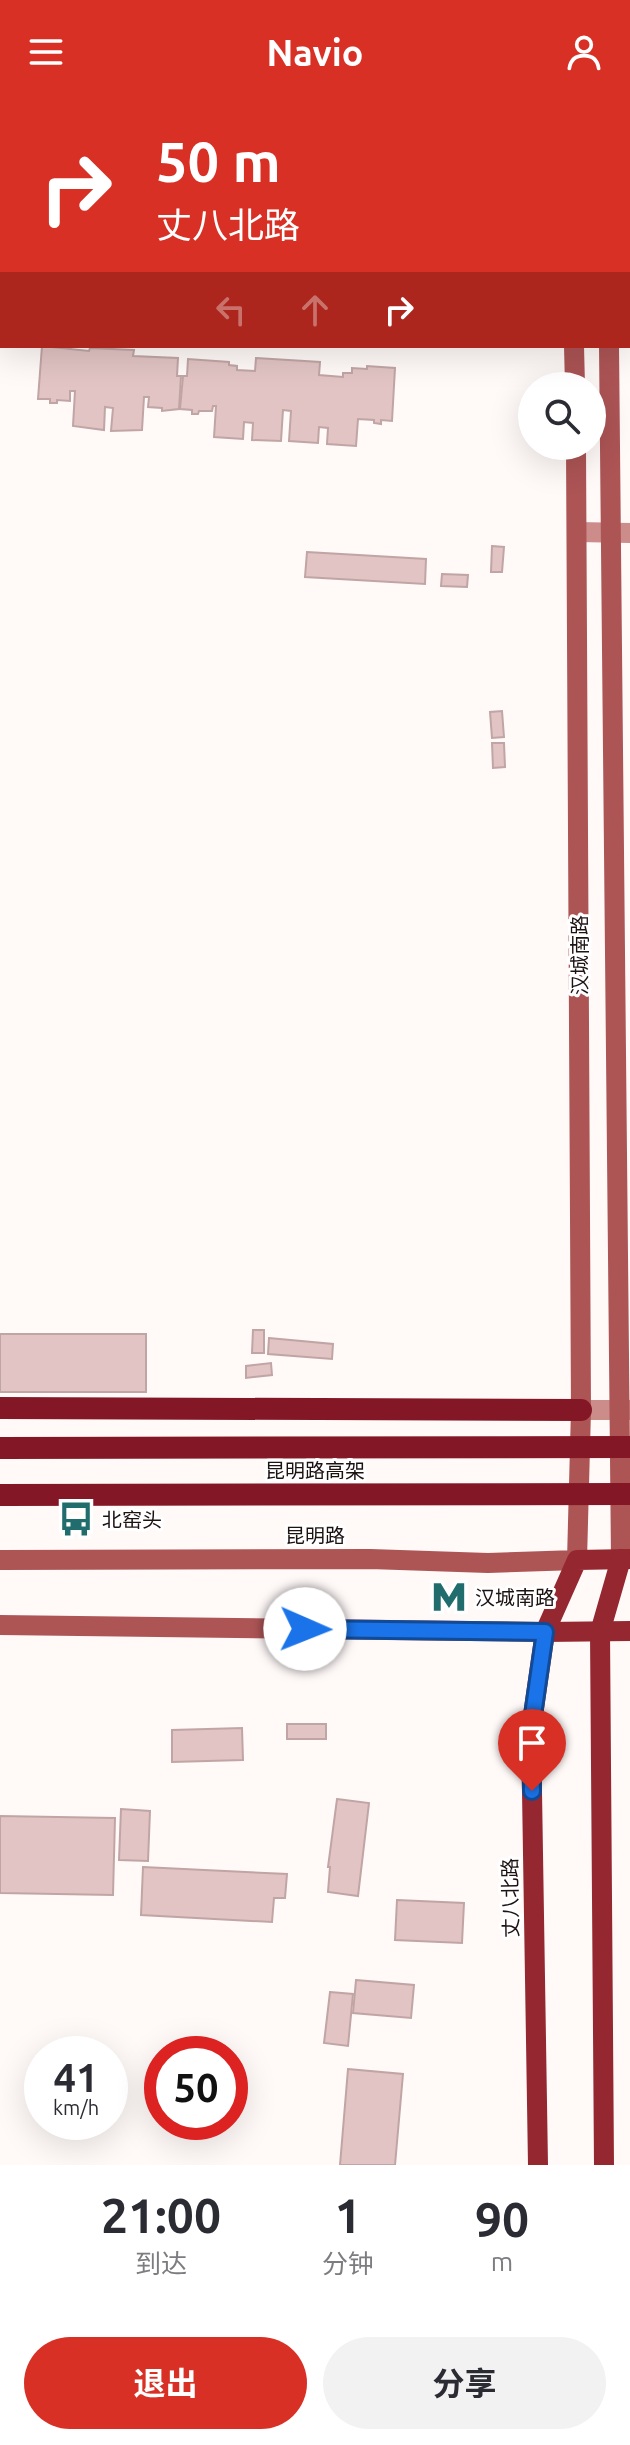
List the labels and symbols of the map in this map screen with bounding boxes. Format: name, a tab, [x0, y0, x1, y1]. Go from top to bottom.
street label: 汉城南路	[568, 915, 591, 995]
street label: 昆明路高架	[265, 1459, 365, 1482]
bus stop icon: 北窑头	[57, 1500, 95, 1538]
place label: 北窑头	[102, 1508, 162, 1531]
street label: 昆明路	[285, 1524, 345, 1547]
metro station icon: 汉城南路	[430, 1578, 468, 1616]
place label: 汉城南路	[475, 1586, 555, 1609]
position arrow	[263, 1587, 347, 1671]
pin	[498, 1709, 566, 1791]
street label: 丈八北路	[498, 1858, 522, 1938]
speed limit sign: 50	[144, 2036, 248, 2140]

